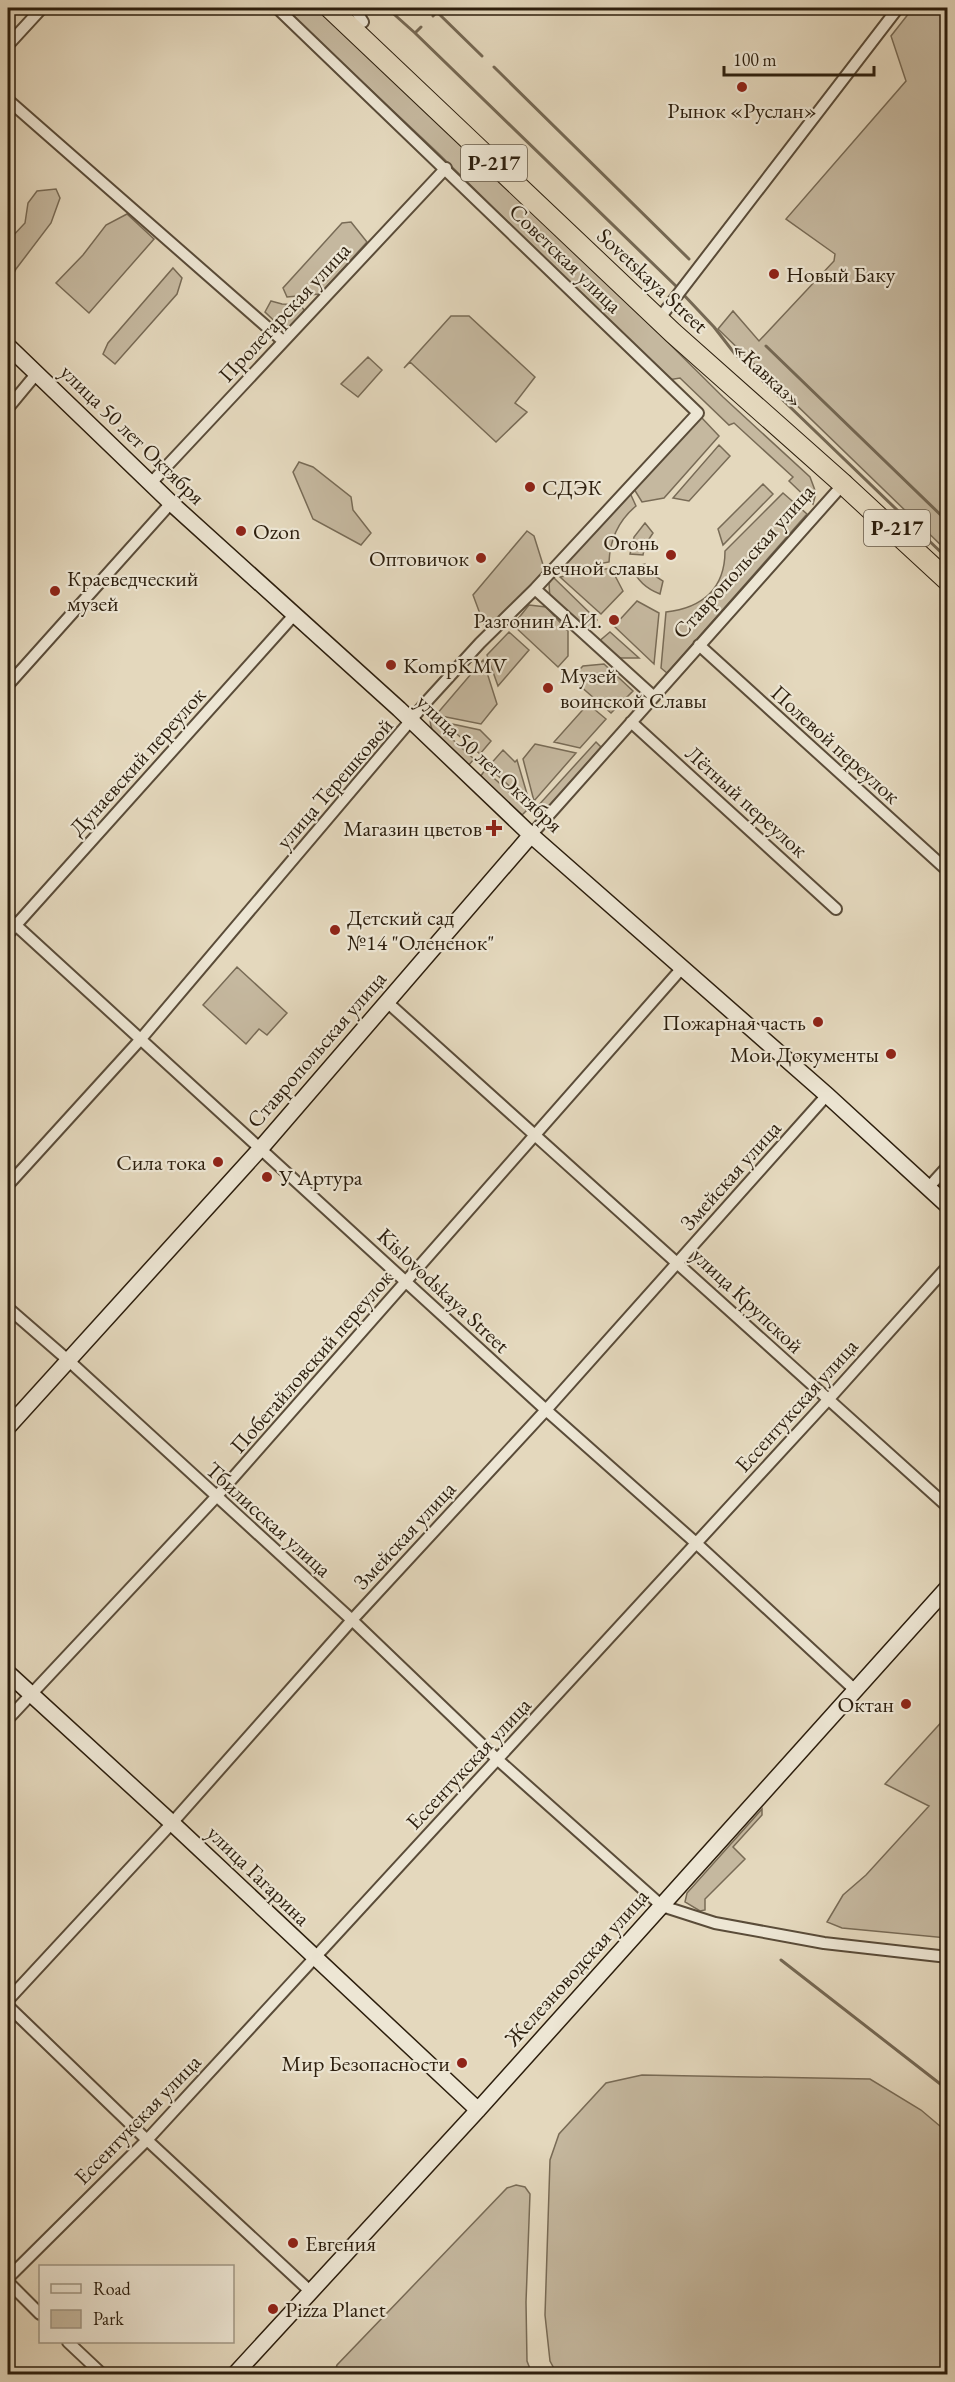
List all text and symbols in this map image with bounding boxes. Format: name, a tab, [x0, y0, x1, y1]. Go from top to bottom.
scale bar	[724, 39, 874, 77]
text: 100 m	[733, 48, 777, 71]
marker: Рынок «Руслан»	[735, 80, 749, 94]
place label: Рынок «Руслан»	[667, 96, 817, 125]
road number: Р-217	[461, 145, 527, 181]
street label: Советская улица	[503, 197, 629, 320]
street label: Sovetskaya Street	[591, 221, 715, 340]
street label: Пролетарская улица	[212, 236, 357, 389]
place label: Новый Баку	[786, 260, 896, 289]
marker: Новый Баку	[767, 267, 781, 281]
street label: «Кавказ»	[726, 334, 809, 414]
street label: улица 50 лет Октября	[54, 358, 211, 511]
place label: СДЭК	[542, 473, 602, 502]
street label: Ставропольская улица	[666, 477, 821, 645]
marker: СДЭК	[523, 480, 537, 494]
road number: Р-217	[864, 510, 930, 546]
place label: Ozon	[253, 517, 301, 546]
marker: Ozon	[234, 524, 248, 538]
place label: Огонь вечной славы	[542, 528, 659, 582]
place label: Оптовичок	[369, 544, 469, 573]
marker: Огонь вечной славы	[664, 548, 678, 562]
marker: Оптовичок	[474, 551, 488, 565]
place label: Краеведческий музей	[67, 564, 199, 618]
marker: Краеведческий музей	[48, 584, 62, 598]
place label: Разгонин А.И.	[473, 606, 602, 635]
marker: Разгонин А.И.	[607, 613, 621, 627]
place label: KompKMV	[403, 651, 507, 680]
marker: KompKMV	[384, 658, 398, 672]
place label: Музей воинской Славы	[560, 661, 707, 715]
street label: Полевой переулок	[765, 679, 907, 811]
street label: Дунаевский переулок	[63, 680, 212, 842]
marker: Музей воинской Славы	[541, 681, 555, 695]
street label: улица 50 лет Октября	[410, 688, 569, 839]
street label: улица Терешковой	[269, 711, 400, 855]
street label: Лётный переулок	[679, 739, 814, 864]
place label: Магазин цветов	[343, 814, 482, 843]
marker: Магазин цветов	[487, 821, 501, 835]
place label: Детский сад №14 "Олененок"	[347, 903, 494, 957]
marker: Детский сад №14 "Олененок"	[328, 923, 342, 937]
street label: Ставропольская улица	[240, 965, 393, 1134]
place label: Пожарная часть	[662, 1008, 806, 1037]
marker: Пожарная часть	[811, 1015, 825, 1029]
place label: Мои Документы	[730, 1040, 879, 1069]
marker: Мои Документы	[884, 1047, 898, 1061]
street label: Змейская улица	[673, 1114, 788, 1236]
place label: Сила тока	[116, 1148, 206, 1177]
marker: Сила тока	[211, 1155, 225, 1169]
place label: У Артура	[278, 1163, 363, 1192]
marker: У Артура	[260, 1170, 274, 1184]
street label: Kislovodskaya Street	[371, 1221, 516, 1359]
street label: улица Крупской	[685, 1241, 810, 1360]
street label: Побегайловский переулок	[223, 1263, 400, 1459]
street label: Ессентукская улица	[728, 1332, 864, 1479]
street label: Тбилисская улица	[200, 1455, 338, 1584]
street label: Змейская улица	[347, 1475, 462, 1596]
place label: Октан	[837, 1690, 894, 1719]
street label: Ессентукская улица	[399, 1691, 537, 1836]
marker: Октан	[899, 1697, 913, 1711]
street label: улица Гагарина	[201, 1819, 317, 1932]
street label: Железноводская улица	[497, 1882, 655, 2053]
street label: Ессентукская улица	[68, 2048, 207, 2191]
place label: Мир Безопасности	[282, 2049, 450, 2078]
marker: Мир Безопасности	[455, 2056, 469, 2070]
place label: Евгения	[305, 2229, 376, 2258]
marker: Евгения	[286, 2236, 300, 2250]
legend	[39, 2265, 234, 2343]
text: Road	[93, 2277, 132, 2300]
place label: Pizza Planet	[285, 2295, 386, 2324]
marker: Pizza Planet	[266, 2302, 280, 2316]
text: Park	[93, 2307, 124, 2330]

